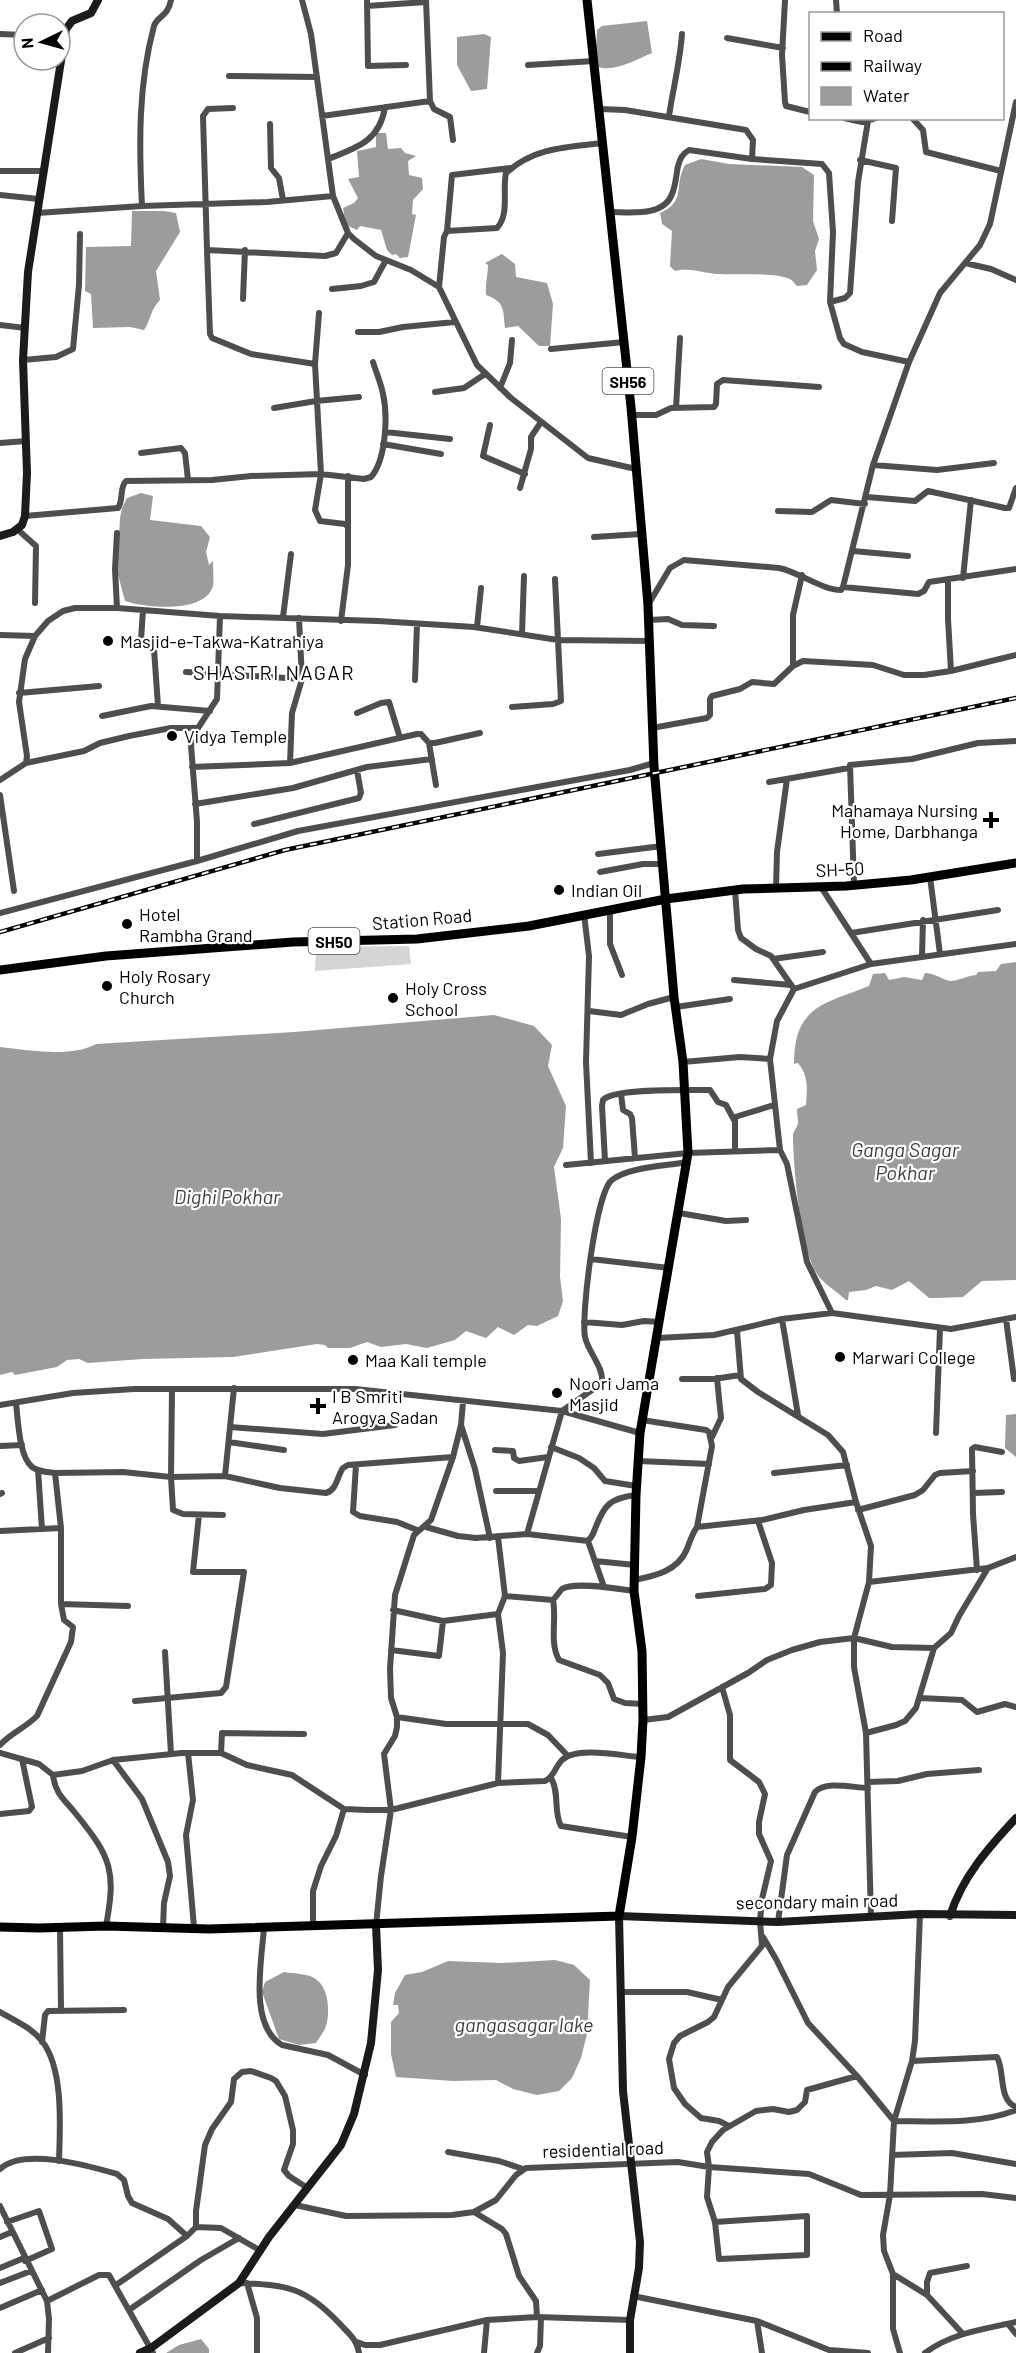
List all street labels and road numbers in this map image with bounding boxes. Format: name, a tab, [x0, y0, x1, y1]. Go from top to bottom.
road number: SH56	[602, 368, 654, 394]
street label: SH-50	[815, 857, 865, 881]
street label: Station Road	[371, 904, 473, 934]
road number: SH50	[308, 928, 360, 954]
street label: secondary main road	[736, 1889, 898, 1913]
street label: residential road	[542, 2136, 664, 2162]

